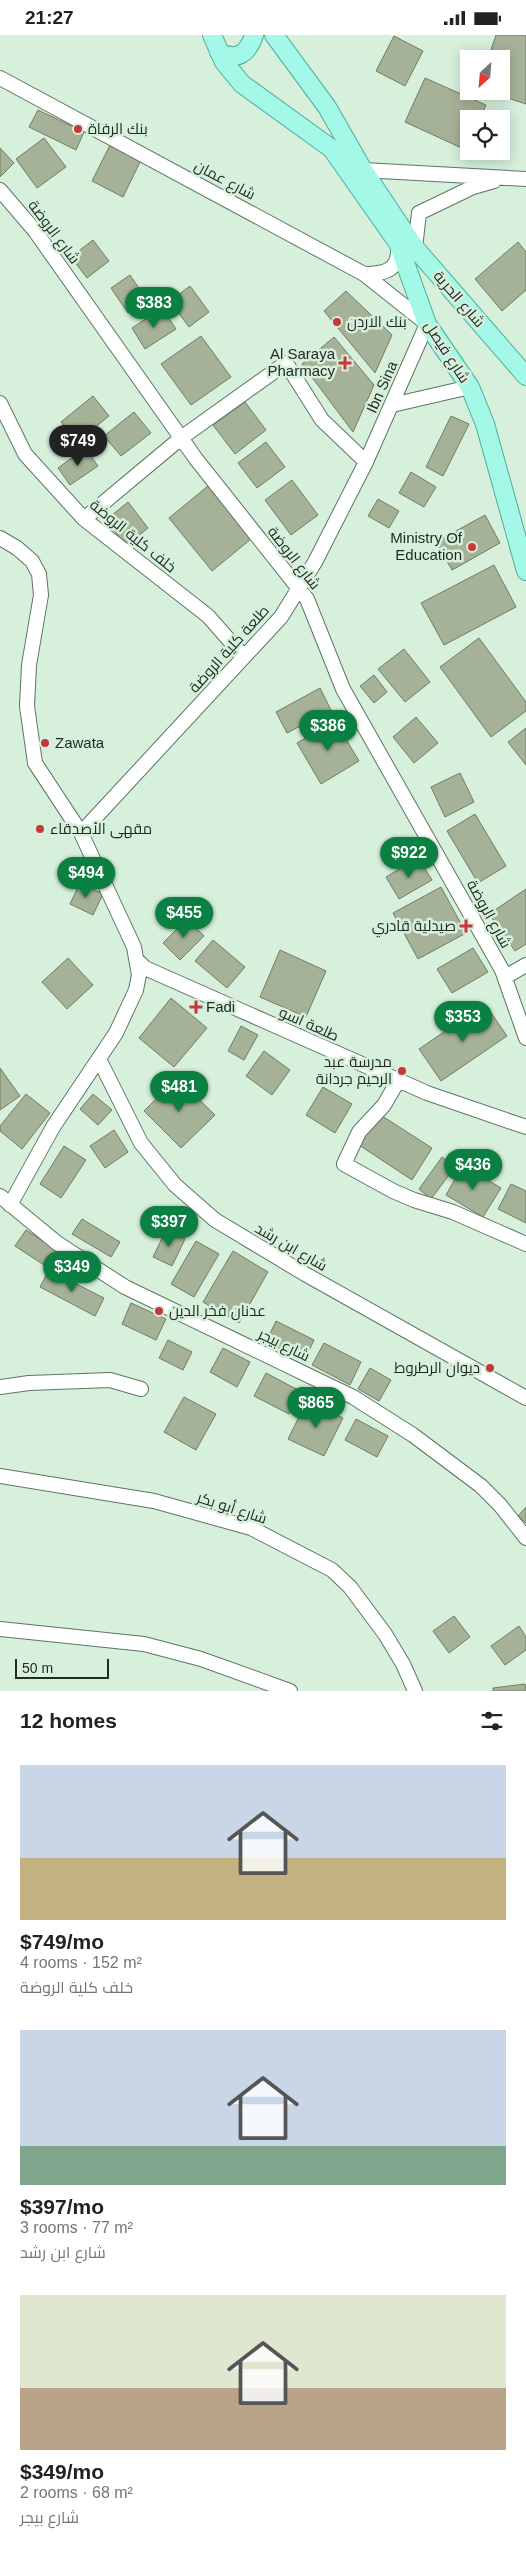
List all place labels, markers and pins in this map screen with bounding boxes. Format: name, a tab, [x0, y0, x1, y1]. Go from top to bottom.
place label: بنك الرفاة	[88, 120, 148, 138]
marker: بنك الرفاة	[72, 123, 84, 135]
pin: $383	[124, 287, 184, 329]
place label: بنك الاردن	[347, 313, 407, 332]
marker: بنك الاردن	[331, 316, 343, 328]
place label: Al Saraya Pharmacy	[267, 345, 336, 379]
marker: Al Saraya Pharmacy	[339, 357, 351, 369]
pin: $749	[48, 425, 108, 467]
place label: Ministry Of Education	[390, 529, 463, 563]
marker: Ministry Of Education	[466, 541, 478, 553]
pin: $386	[298, 709, 358, 752]
place label: Zawata	[55, 734, 105, 751]
marker: Zawata	[39, 737, 51, 749]
place label: مقهى الأصدقاء	[50, 820, 152, 839]
marker: مقهى الأصدقاء	[34, 823, 46, 835]
pin: $922	[379, 837, 439, 879]
pin: $494	[56, 857, 116, 899]
pin: $455	[154, 897, 214, 939]
place label: صيدلية قادري	[372, 917, 456, 938]
marker: صيدلية قادري	[460, 920, 472, 932]
place label: Fadi	[206, 998, 235, 1015]
marker: Fadi	[190, 1001, 202, 1013]
pin: $353	[433, 1001, 493, 1043]
place label: مدرسة عبد الرحيم جردانة	[316, 1053, 392, 1089]
marker: مدرسة عبد الرحيم جردانة	[396, 1065, 408, 1077]
pin: $481	[149, 1071, 209, 1113]
pin: $436	[443, 1149, 503, 1191]
pin: $397	[139, 1205, 199, 1248]
pin: $349	[42, 1251, 102, 1293]
place label: عدنان فخر الدين	[169, 1302, 266, 1321]
marker: عدنان فخر الدين	[153, 1305, 165, 1317]
place label: ديوان الرطروط	[394, 1359, 480, 1378]
marker: ديوان الرطروط	[484, 1362, 496, 1374]
pin: $865	[286, 1387, 346, 1429]

